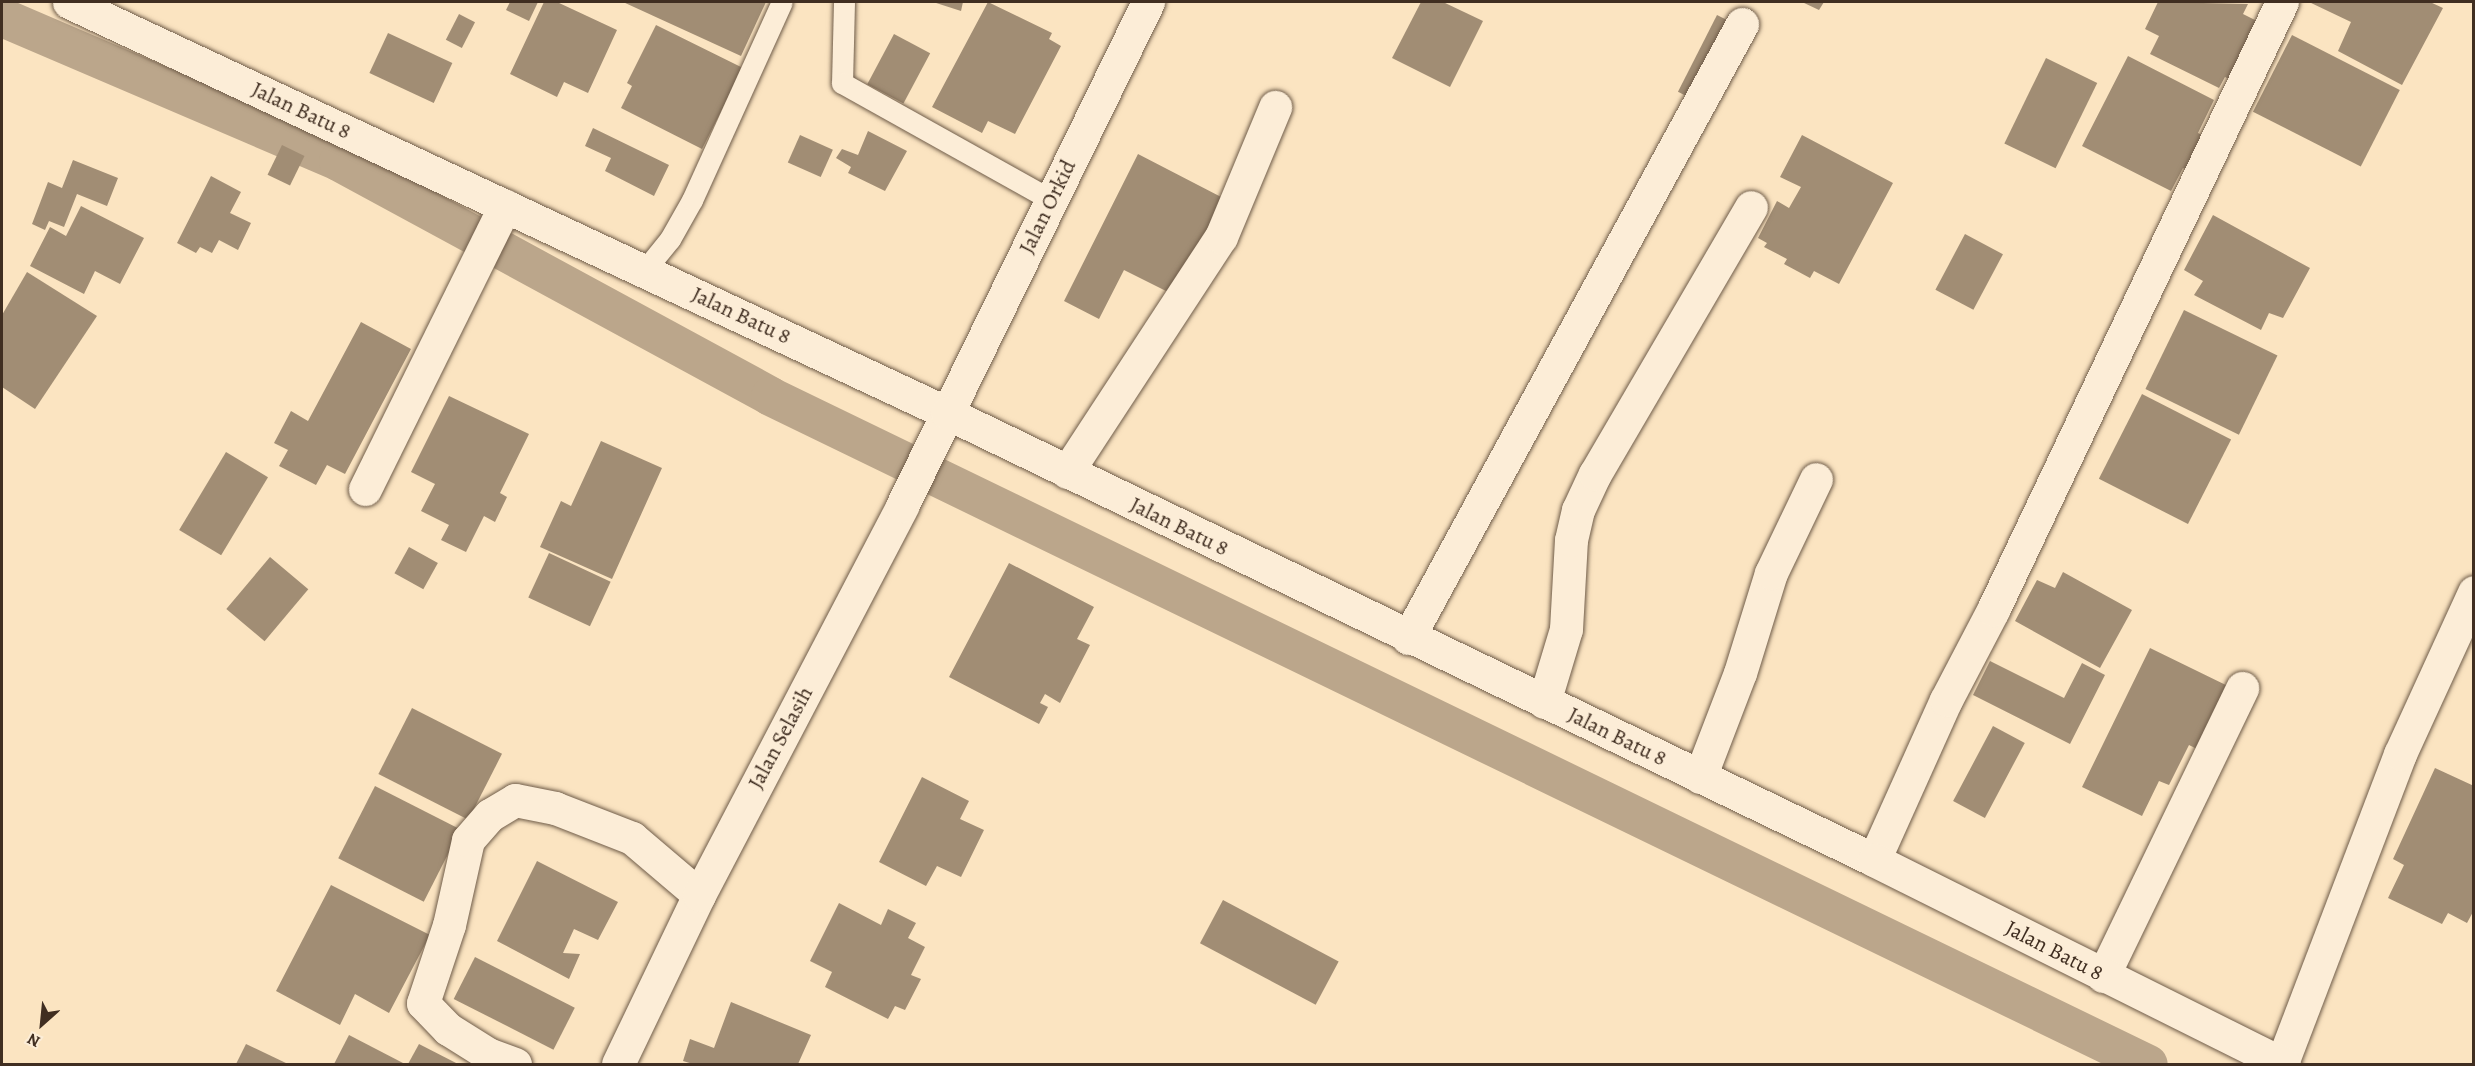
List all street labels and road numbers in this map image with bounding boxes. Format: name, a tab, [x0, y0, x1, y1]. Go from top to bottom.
street label: Jalan Batu 8	[247, 77, 355, 145]
street label: Jalan Orkid	[1014, 156, 1082, 258]
street label: Jalan Batu 8	[687, 282, 795, 350]
street label: Jalan Batu 8	[1125, 492, 1233, 562]
street label: Jalan Selasih	[743, 682, 819, 794]
street label: Jalan Batu 8	[1563, 702, 1671, 772]
street label: Jalan Batu 8	[2001, 915, 2107, 987]

